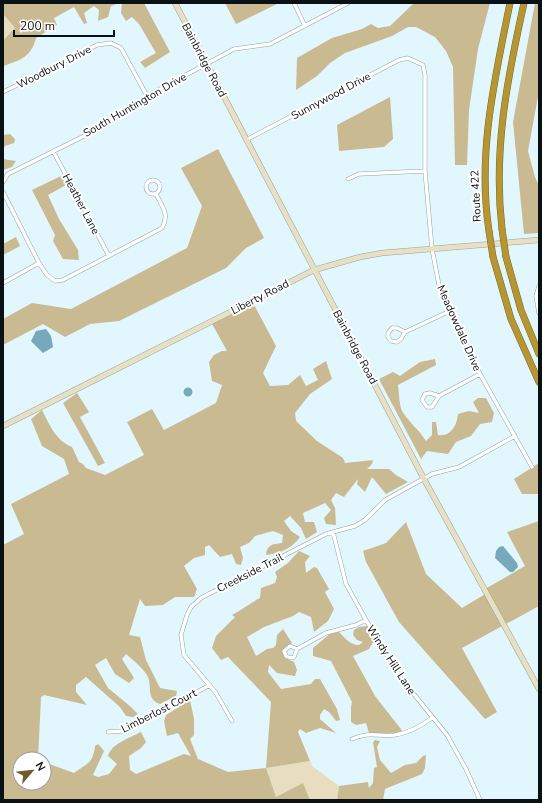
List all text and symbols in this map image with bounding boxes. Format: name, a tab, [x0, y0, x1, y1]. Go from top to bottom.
scale bar	[14, 12, 114, 38]
text: 200 m	[20, 18, 55, 34]
street label: Bainbridge Road	[178, 20, 230, 100]
street label: Woodbury Drive	[14, 42, 94, 92]
street label: South Huntington Drive	[81, 69, 190, 141]
street label: Sunnywood Drive	[289, 69, 373, 123]
street label: Route 422	[467, 170, 485, 222]
street label: Heather Lane	[59, 171, 103, 237]
street label: Liberty Road	[229, 276, 291, 318]
street label: Meadowdale Drive	[433, 283, 485, 374]
street label: Bainbridge Road	[329, 307, 381, 387]
street label: Creekside Trail	[214, 550, 286, 596]
street label: Windy Hill Lane	[363, 622, 419, 698]
street label: Limberlost Court	[119, 685, 199, 736]
north arrow	[12, 751, 52, 791]
text: N	[32, 759, 49, 774]

